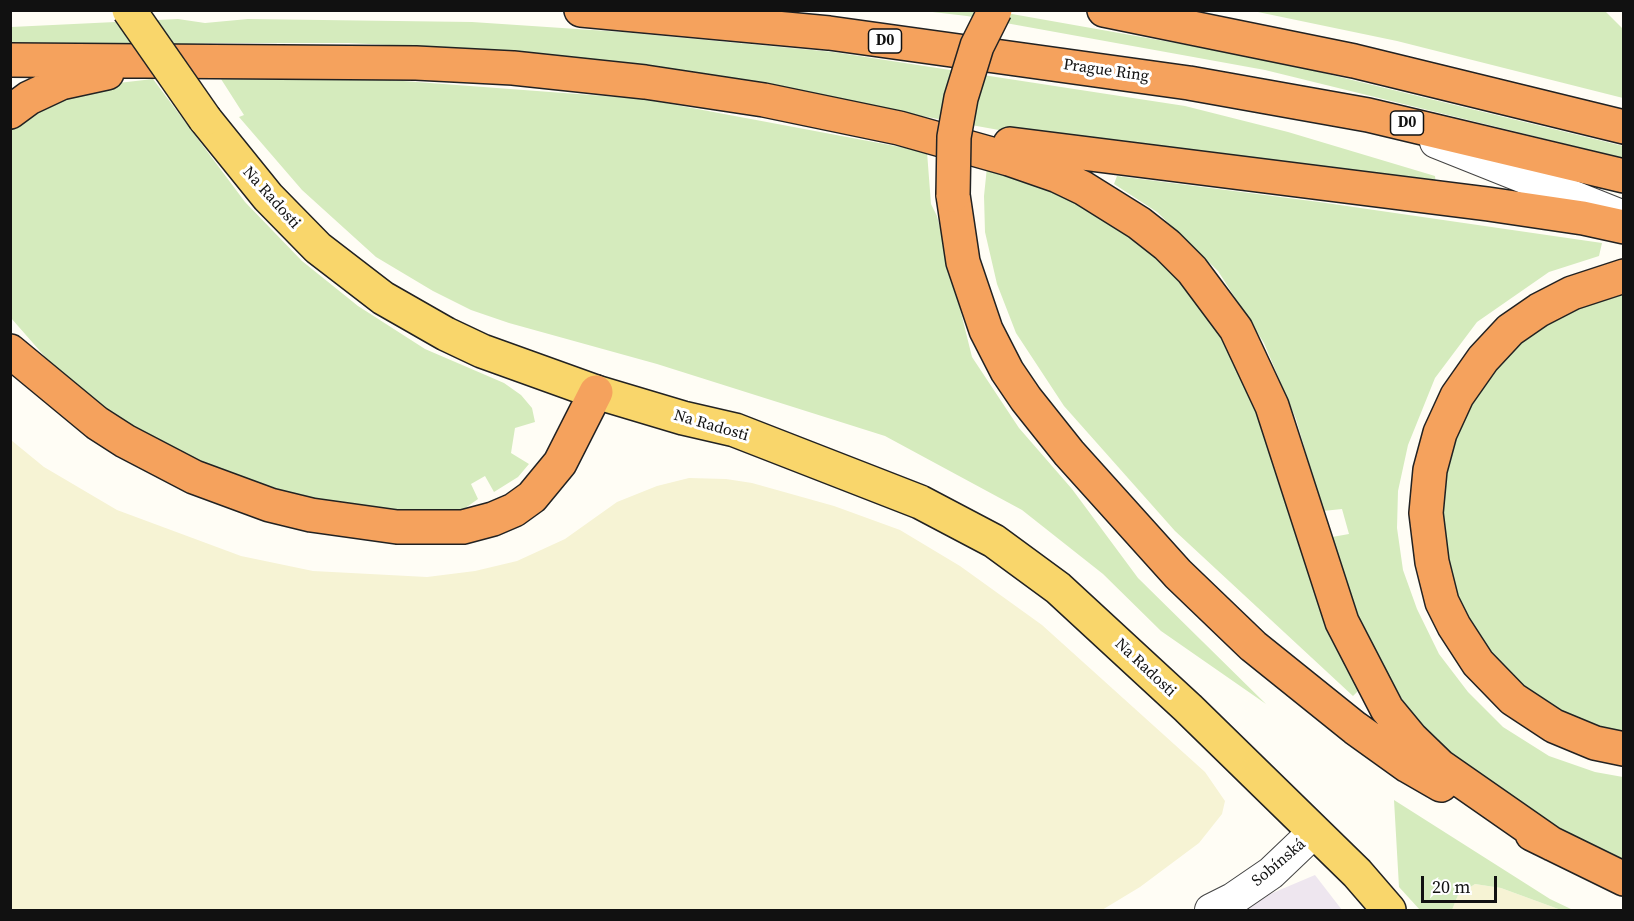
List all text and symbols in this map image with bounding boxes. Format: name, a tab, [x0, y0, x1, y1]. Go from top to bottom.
road number: D0	[868, 29, 902, 53]
street label: Prague Ring	[1062, 55, 1150, 87]
road number: D0	[1390, 111, 1424, 135]
street label: Na Radosti	[238, 163, 304, 233]
street label: Na Radosti	[671, 406, 751, 446]
street label: Na Radosti	[1110, 635, 1180, 701]
street label: Sobínská	[1248, 835, 1310, 891]
scale bar	[1424, 864, 1500, 902]
text: 20 m	[1432, 874, 1470, 899]

